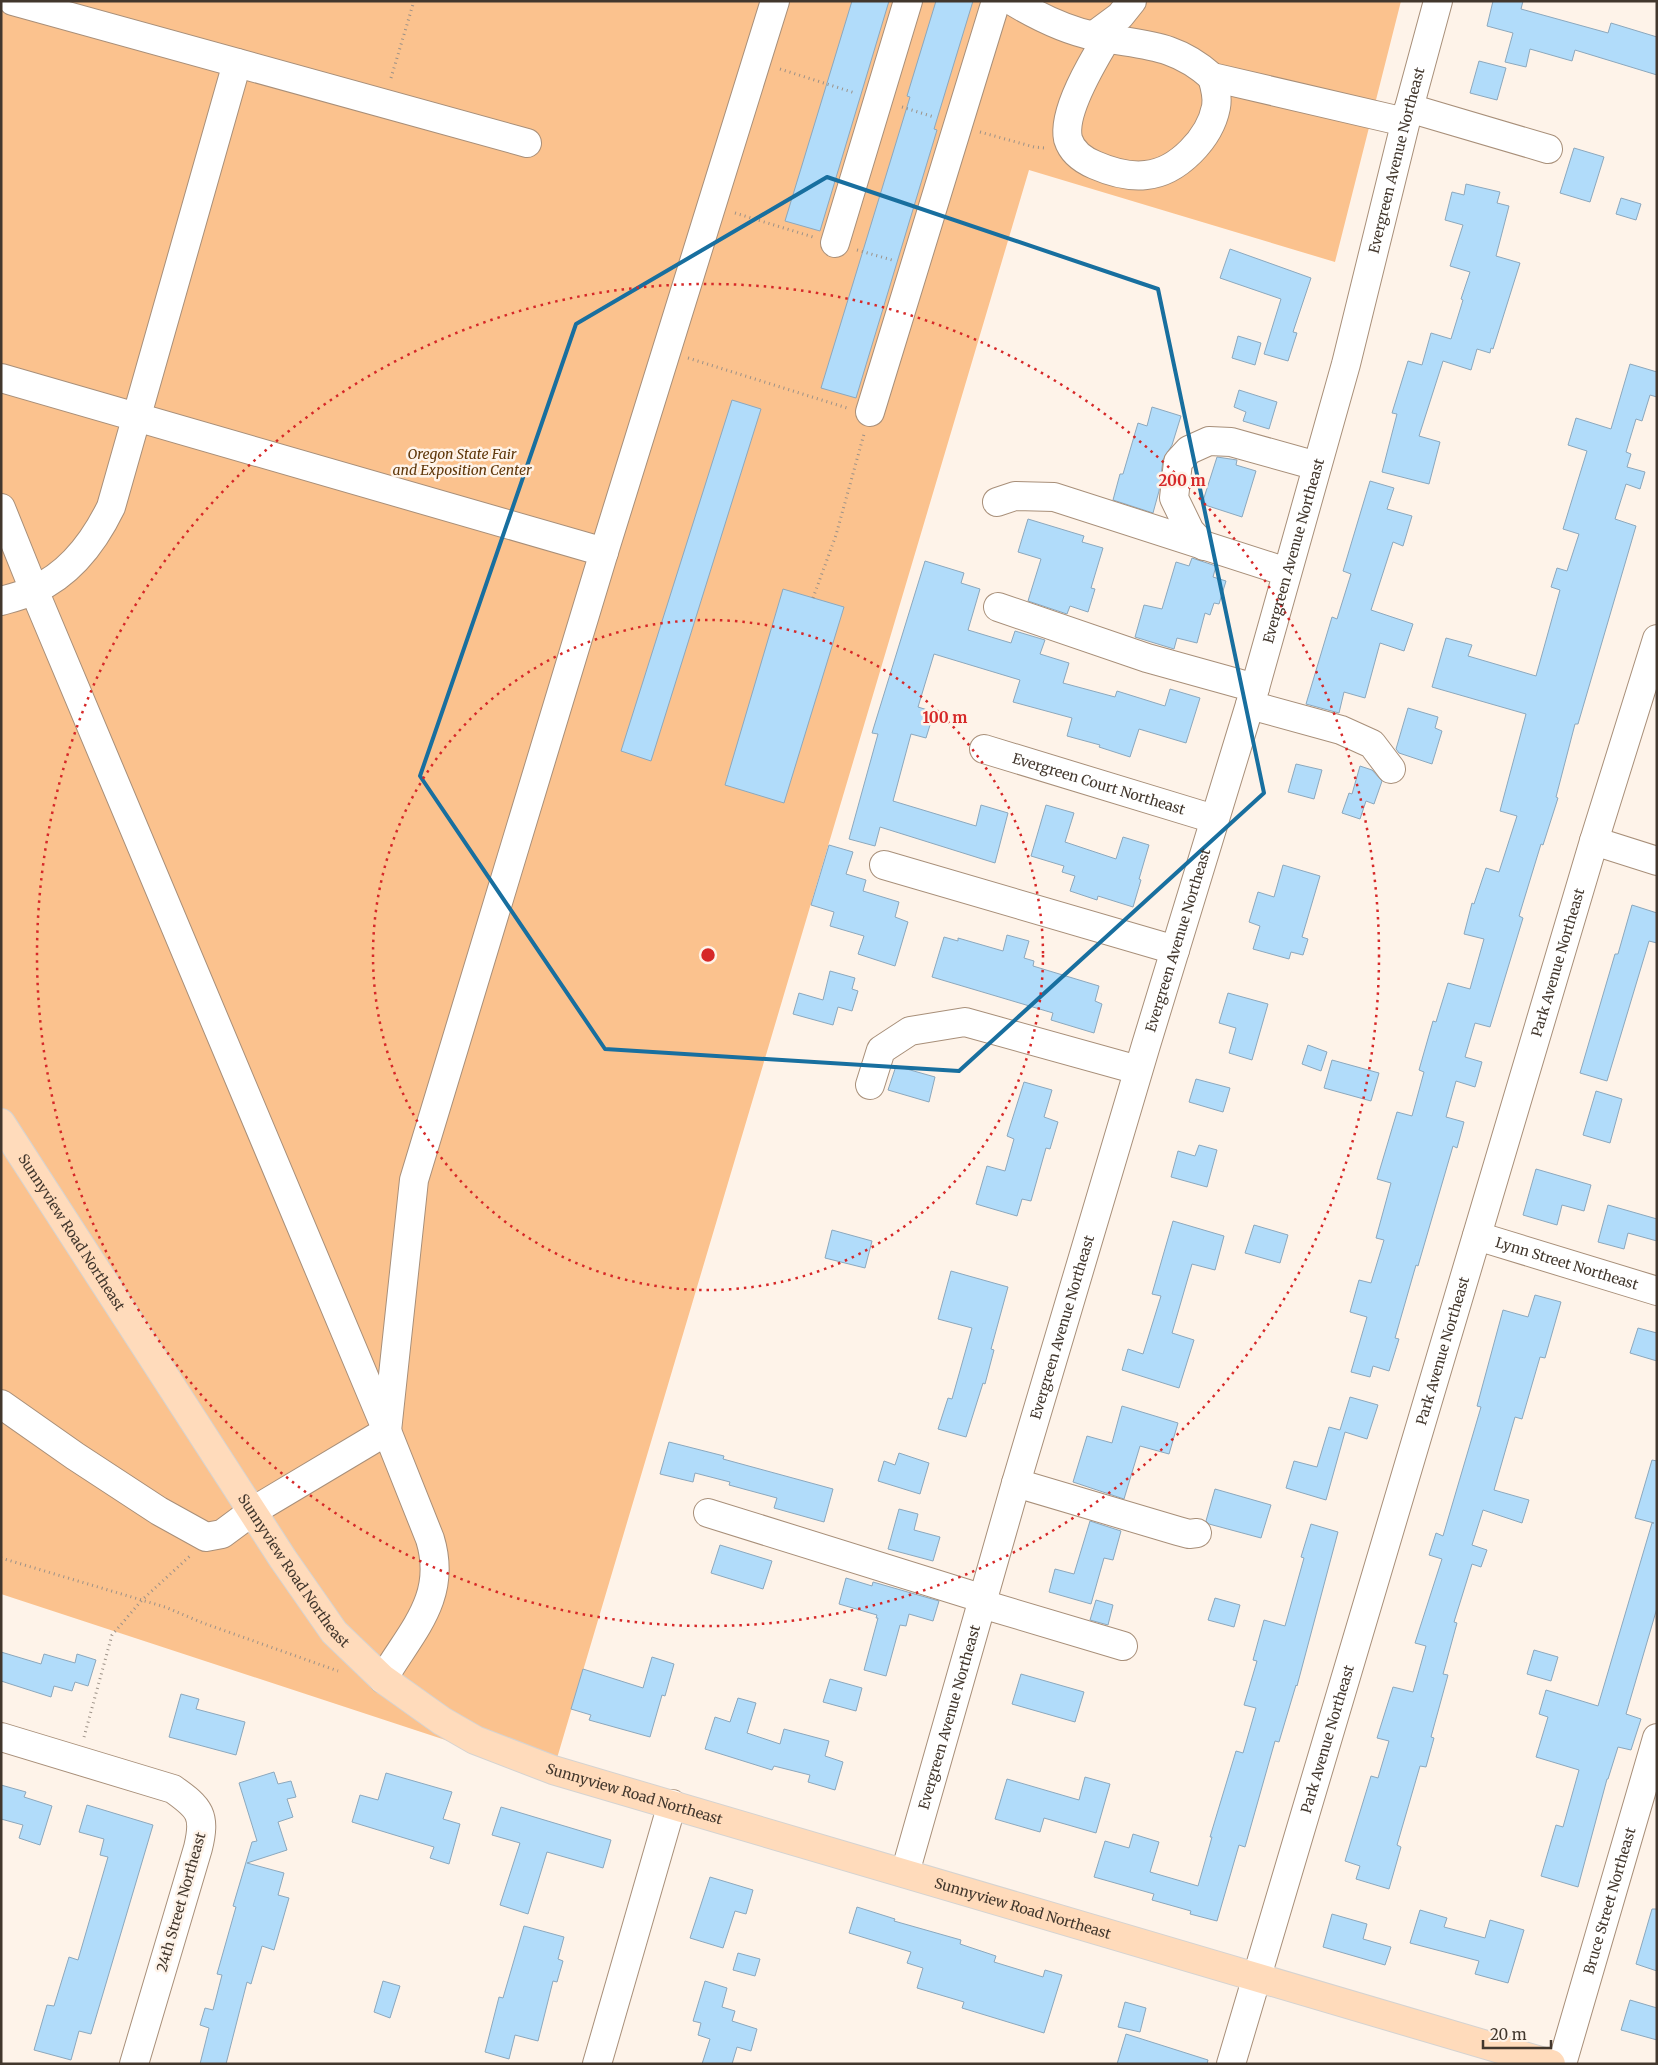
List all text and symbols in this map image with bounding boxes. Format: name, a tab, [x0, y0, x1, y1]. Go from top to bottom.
street label: Evergreen Avenue Northeast	[1365, 65, 1429, 255]
park label: Oregon State Fair and Exposition Center	[392, 445, 532, 479]
street label: Evergreen Avenue Northeast	[1259, 456, 1328, 645]
text: 200 m	[1158, 471, 1206, 490]
text: 100 m	[923, 708, 967, 727]
street label: Evergreen Court Northeast	[1010, 749, 1188, 819]
street label: Evergreen Avenue Northeast	[1141, 846, 1215, 1034]
street label: Park Avenue Northeast	[1527, 886, 1589, 1039]
centre of rings	[699, 946, 717, 964]
street label: Sunnyview Road Northeast	[14, 1150, 129, 1314]
street label: Evergreen Avenue Northeast	[1026, 1232, 1098, 1421]
street label: Lynn Street Northeast	[1493, 1233, 1641, 1294]
street label: Park Avenue Northeast	[1412, 1274, 1473, 1427]
street label: Sunnyview Road Northeast	[234, 1490, 354, 1652]
street label: Evergreen Avenue Northeast	[915, 1622, 984, 1812]
street label: Park Avenue Northeast	[1297, 1662, 1358, 1815]
street label: Sunnyview Road Northeast	[543, 1759, 725, 1829]
street label: Bruce Street Northeast	[1580, 1825, 1640, 1976]
street label: 24th Street Northeast	[152, 1830, 210, 1974]
street label: Sunnyview Road Northeast	[932, 1874, 1114, 1943]
scale bar	[1483, 2018, 1550, 2050]
text: 20 m	[1490, 2025, 1527, 2044]

